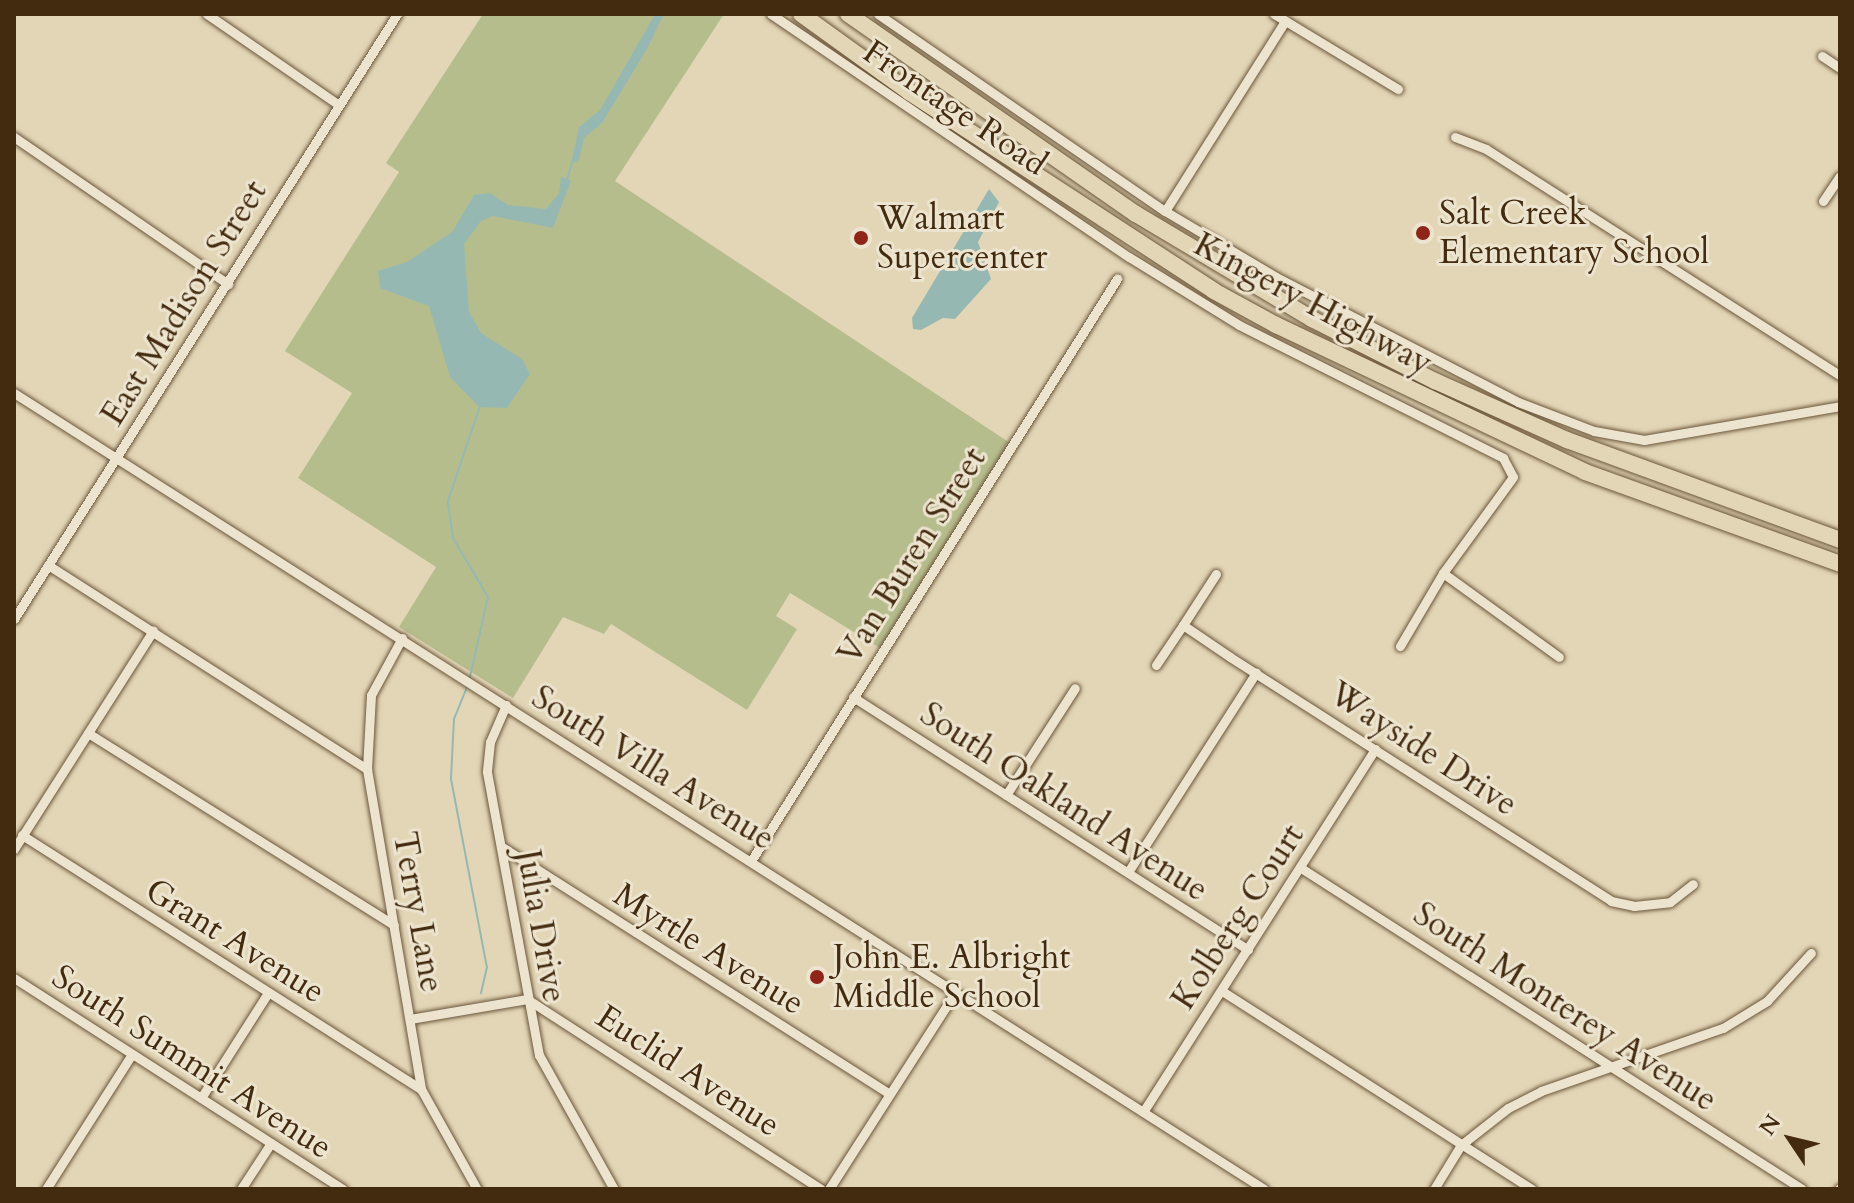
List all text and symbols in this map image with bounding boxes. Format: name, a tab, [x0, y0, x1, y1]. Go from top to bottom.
street label: Frontage Road	[855, 31, 1055, 185]
street label: East Madison Street	[92, 173, 276, 433]
place label: Salt Creek Elementary School	[1439, 193, 1709, 272]
place label: Walmart Supercenter	[877, 198, 1047, 278]
street label: Kingery Highway	[1187, 224, 1439, 384]
marker: Salt Creek Elementary School	[1414, 224, 1432, 242]
marker: Walmart Supercenter	[852, 229, 870, 247]
street label: Van Buren Street	[829, 440, 995, 672]
street label: Wayside Drive	[1321, 673, 1525, 825]
street label: South Villa Avenue	[524, 677, 782, 859]
street label: South Oakland Avenue	[912, 694, 1216, 910]
street label: Kolberg Court	[1163, 817, 1313, 1017]
street label: Terry Lane	[384, 829, 452, 995]
street label: Julia Drive	[508, 846, 574, 1006]
street label: Grant Avenue	[138, 870, 332, 1012]
street label: Myrtle Avenue	[606, 874, 812, 1024]
street label: South Monterey Avenue	[1406, 894, 1724, 1120]
place label: John E. Albright Middle School	[833, 937, 1070, 1016]
street label: South Summit Avenue	[44, 956, 340, 1168]
marker: John E. Albright Middle School	[808, 968, 826, 986]
street label: Euclid Avenue	[588, 996, 788, 1146]
north arrow	[1750, 1099, 1830, 1179]
text: N	[1753, 1109, 1788, 1142]

